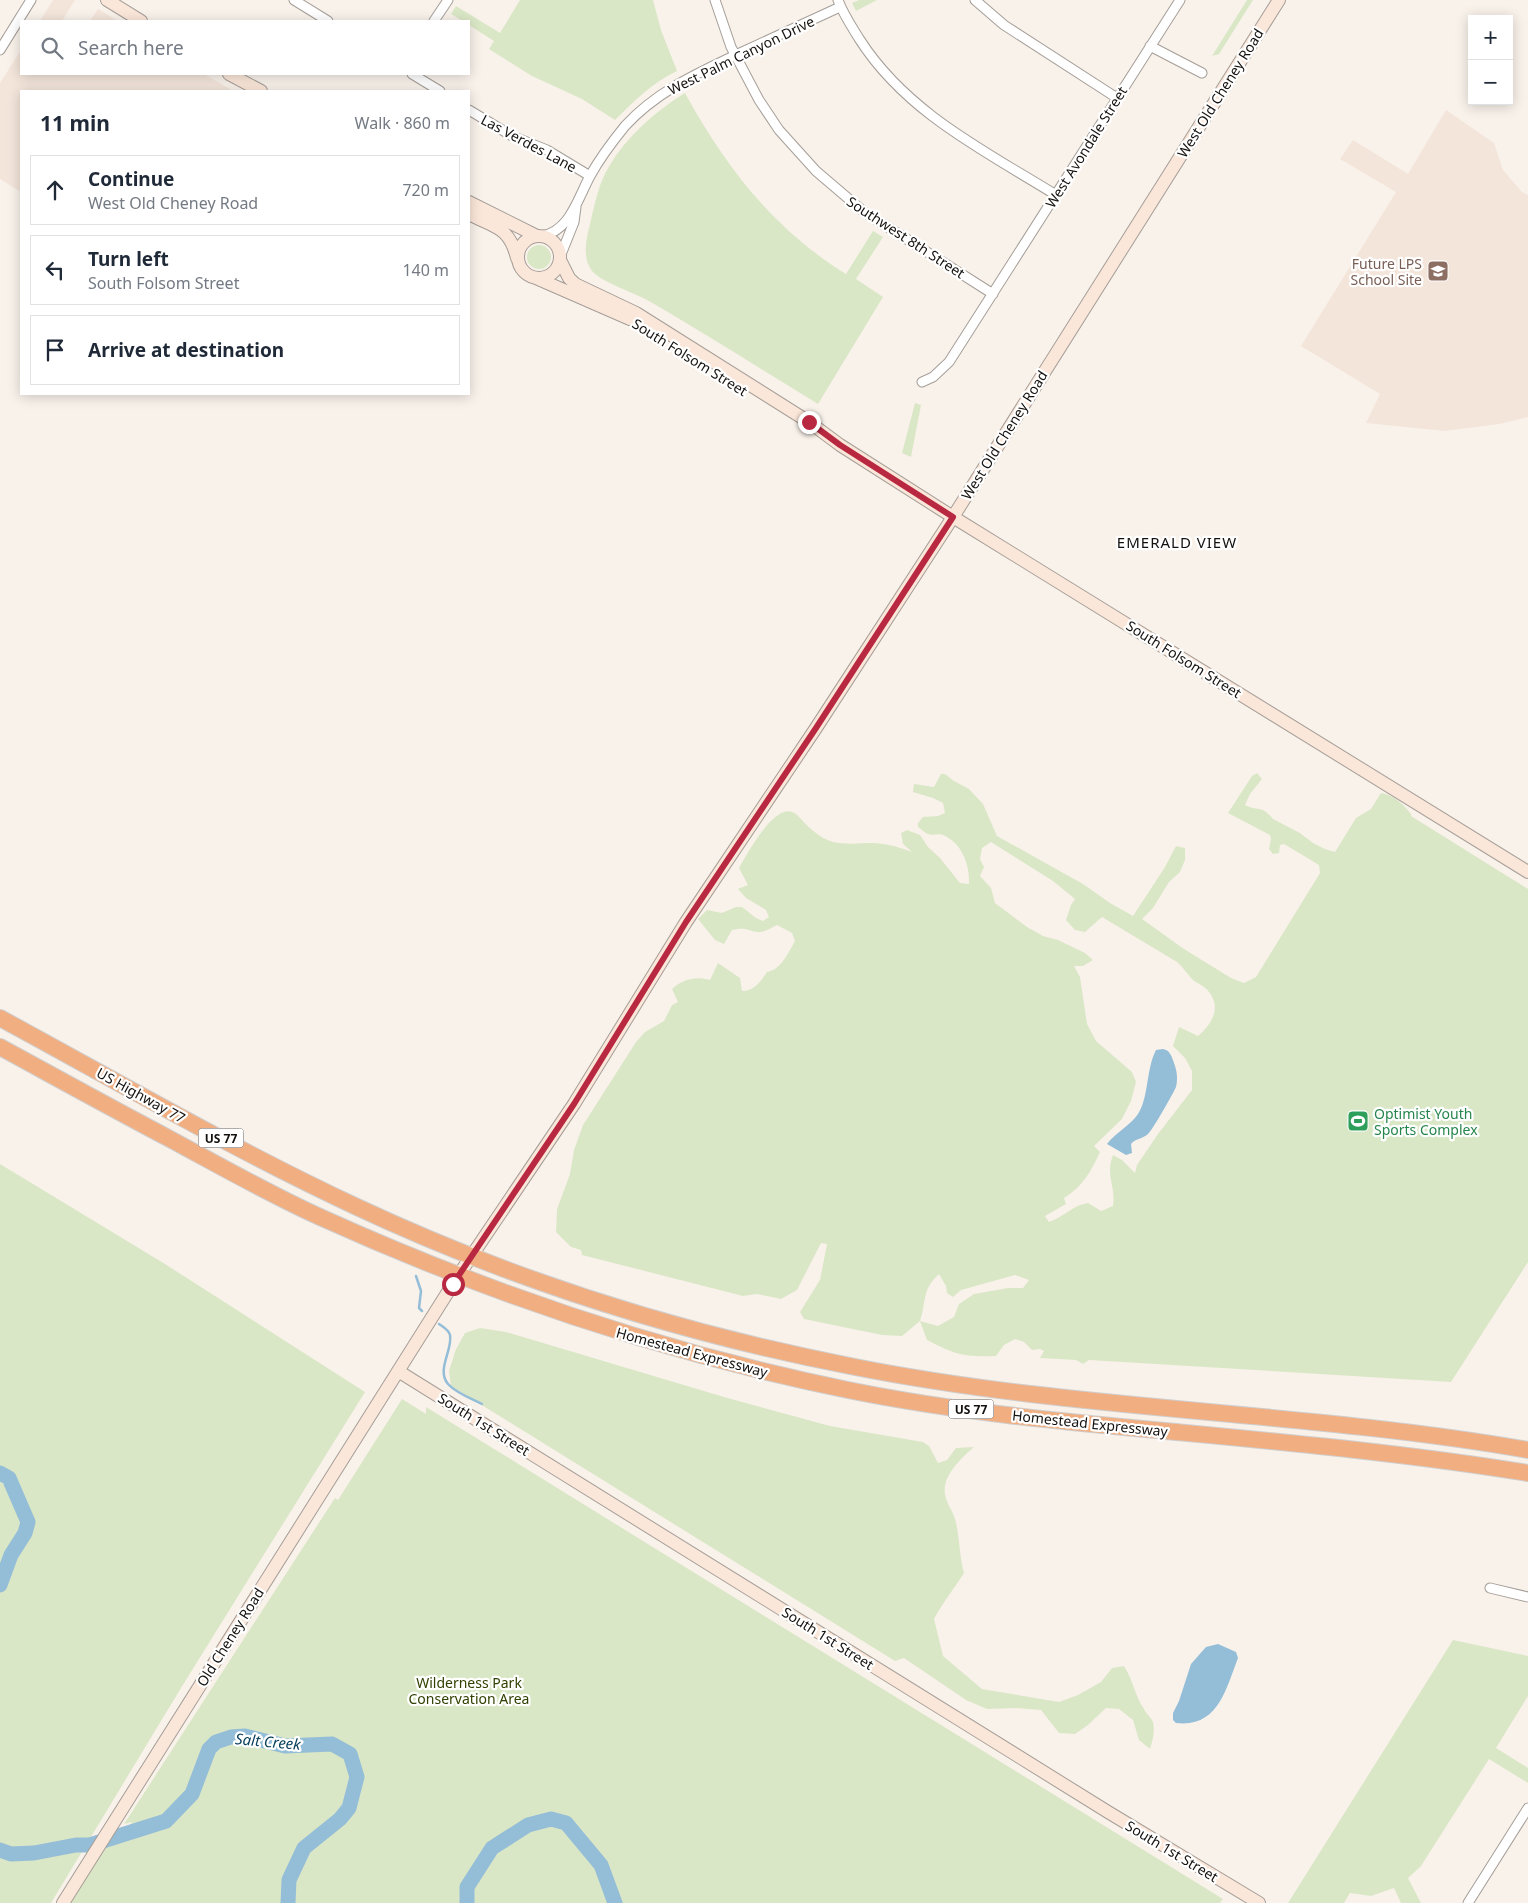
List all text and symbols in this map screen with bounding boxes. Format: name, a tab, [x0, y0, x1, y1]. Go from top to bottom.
street label: West Palm Canyon Drive	[665, 11, 817, 99]
map controls	[1468, 15, 1513, 105]
button: +	[1468, 15, 1513, 60]
search box	[20, 20, 470, 75]
street label: West Old Cheney Road	[1172, 25, 1268, 161]
icon: search	[38, 34, 66, 62]
text: Search here	[78, 35, 184, 61]
button: −	[1468, 60, 1513, 105]
street label: West Avondale Street	[1041, 83, 1131, 211]
text: 11 min	[40, 109, 110, 137]
street label: Las Verdes Lane	[478, 110, 580, 176]
text: Walk · 860 m	[355, 112, 450, 134]
text: Continue	[88, 166, 174, 192]
icon: ahead	[41, 176, 69, 204]
text: 720 m	[402, 179, 449, 201]
text: West Old Cheney Road	[88, 192, 258, 214]
street label: Southwest 8th Street	[843, 192, 969, 282]
text: Turn left	[88, 246, 169, 272]
place label: Future LPS School Site	[1351, 254, 1422, 289]
icon: left	[41, 256, 69, 284]
text: 140 m	[402, 259, 449, 281]
school or university icon: Future LPS School Site	[1426, 259, 1450, 283]
text: South Folsom Street	[88, 272, 239, 294]
street label: South Folsom Street	[629, 314, 751, 400]
icon: arrive	[41, 336, 69, 364]
text: Arrive at destination	[88, 337, 284, 363]
street label: West Old Cheney Road	[956, 367, 1052, 503]
route end	[798, 411, 821, 434]
district label: EMERALD VIEW	[1117, 532, 1237, 552]
street label: South Folsom Street	[1123, 616, 1245, 702]
street label: US Highway 77	[93, 1063, 189, 1127]
place label: Optimist Youth Sports Complex	[1374, 1104, 1478, 1139]
sports icon: Optimist Youth Sports Complex	[1346, 1109, 1370, 1133]
road number: US 77	[198, 1128, 244, 1148]
route start	[442, 1273, 465, 1296]
street label: Homestead Expressway	[614, 1323, 771, 1382]
street label: South 1st Street	[435, 1388, 533, 1460]
road number: US 77	[948, 1400, 994, 1418]
street label: Homestead Expressway	[1011, 1405, 1170, 1441]
street label: Old Cheney Road	[192, 1584, 268, 1690]
street label: South 1st Street	[779, 1602, 877, 1674]
park label: Wilderness Park Conservation Area	[409, 1673, 529, 1708]
water label: Salt Creek	[234, 1728, 302, 1754]
street label: South 1st Street	[1122, 1816, 1222, 1886]

